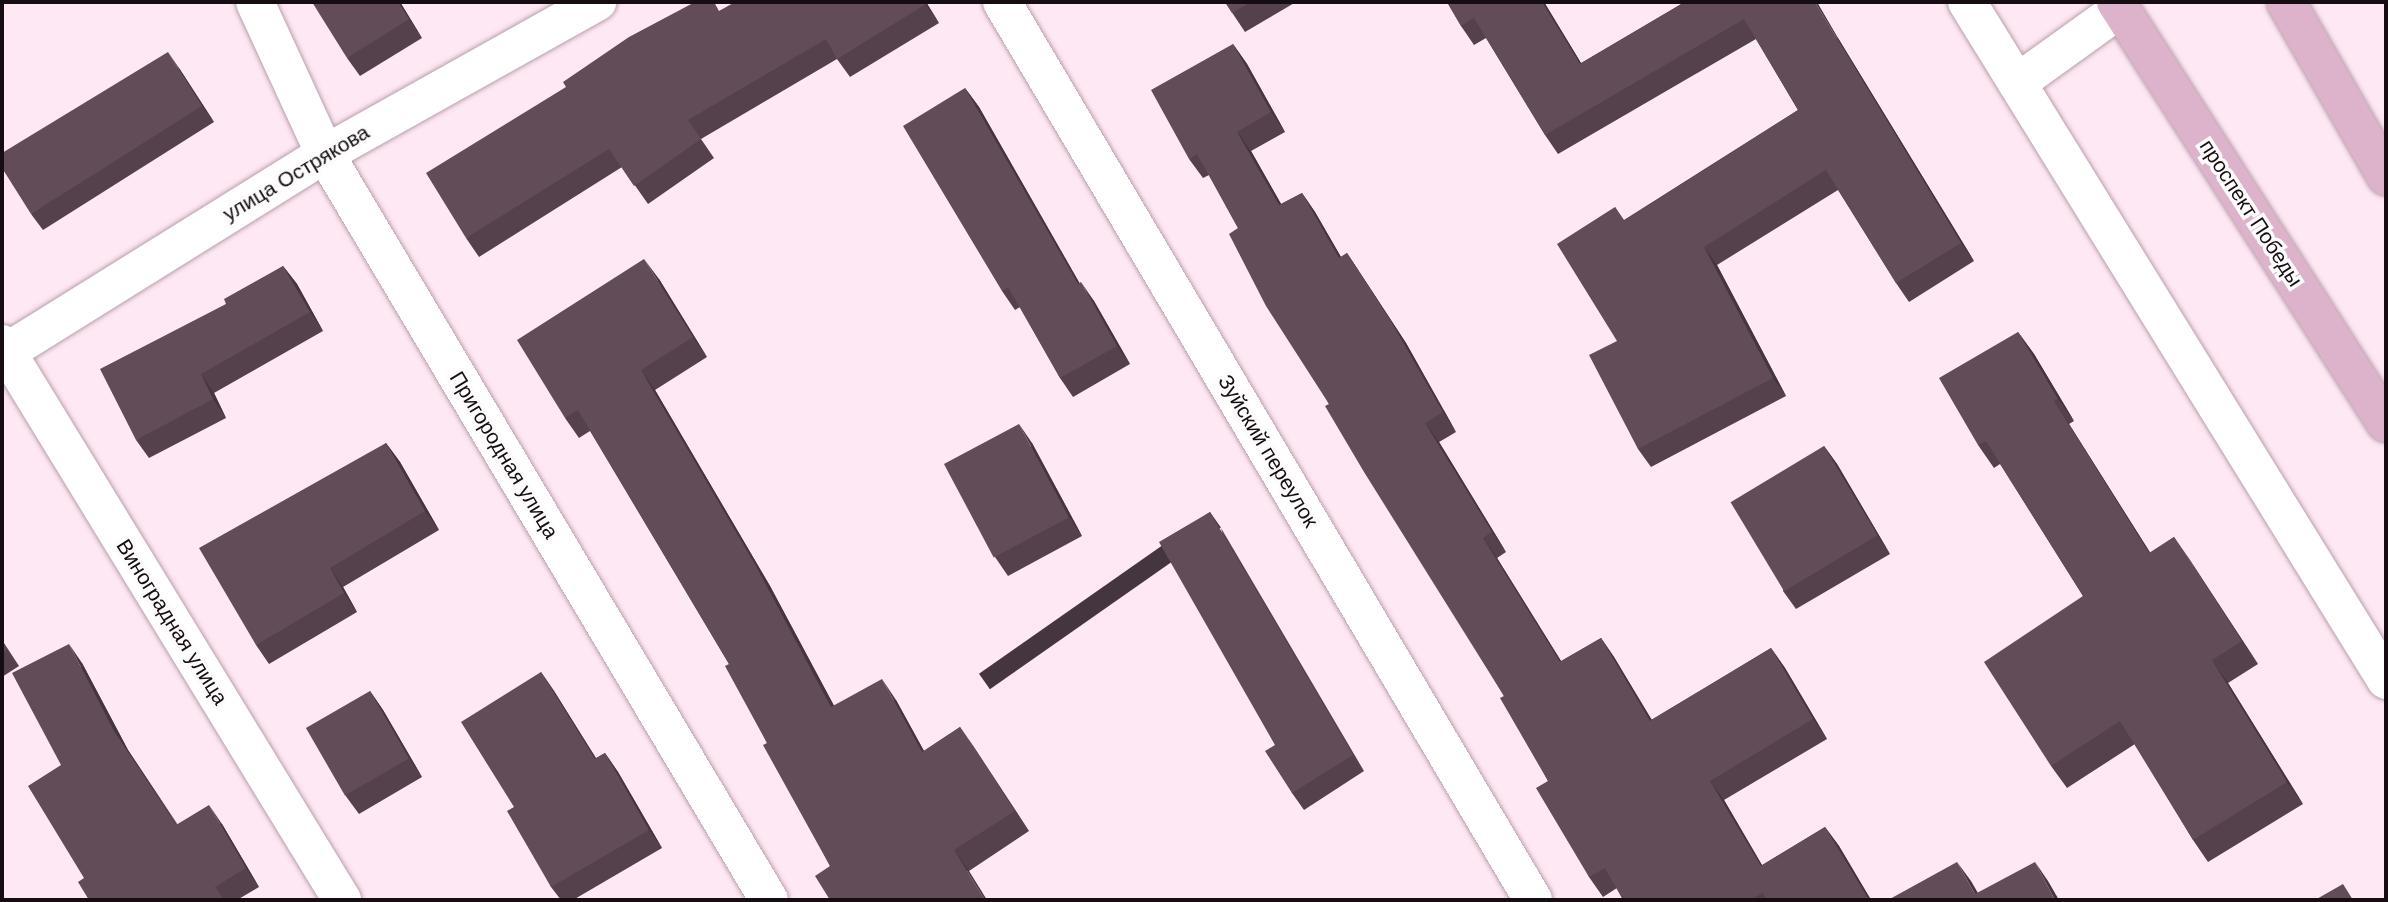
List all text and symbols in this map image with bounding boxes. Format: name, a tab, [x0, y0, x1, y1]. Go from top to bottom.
street label: улица Острякова	[218, 119, 374, 227]
street label: проспект Победы	[2194, 135, 2308, 291]
street label: Пригородная улица	[444, 367, 564, 543]
street label: Зуйский переулок	[1213, 370, 1323, 532]
street label: Виноградная улица	[111, 535, 233, 709]

